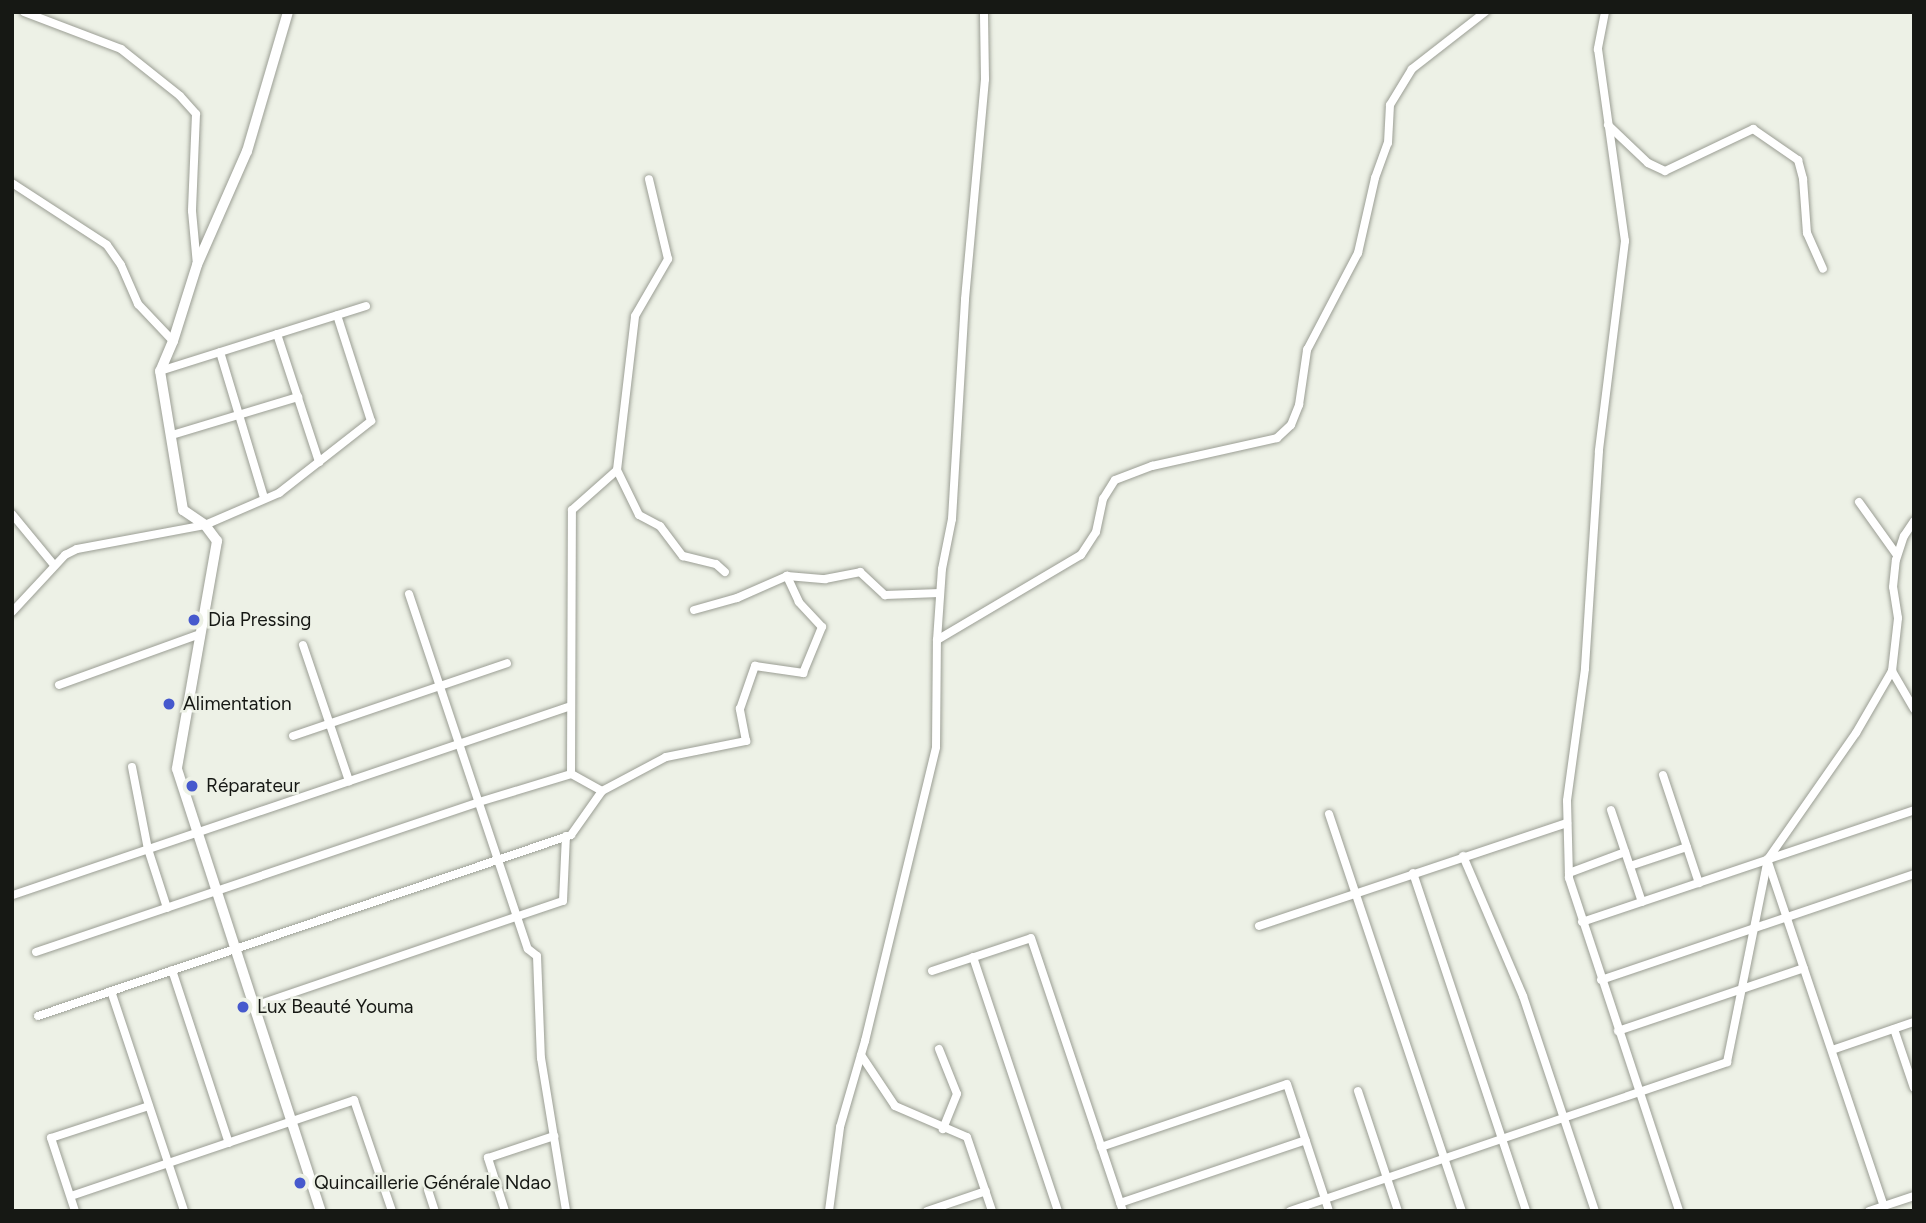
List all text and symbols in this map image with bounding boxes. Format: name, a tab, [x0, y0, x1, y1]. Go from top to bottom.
place label: Dia Pressing	[208, 609, 311, 631]
marker: Dia Pressing	[186, 612, 202, 628]
place label: Alimentation	[183, 693, 292, 715]
marker: Alimentation	[161, 696, 177, 712]
place label: Réparateur	[206, 775, 300, 797]
marker: Réparateur	[184, 778, 200, 794]
place label: Lux Beauté Youma	[257, 996, 414, 1018]
marker: Lux Beauté Youma	[235, 999, 251, 1015]
place label: Quincaillerie Générale Ndao	[314, 1172, 551, 1194]
marker: Quincaillerie Générale Ndao	[292, 1175, 308, 1191]

